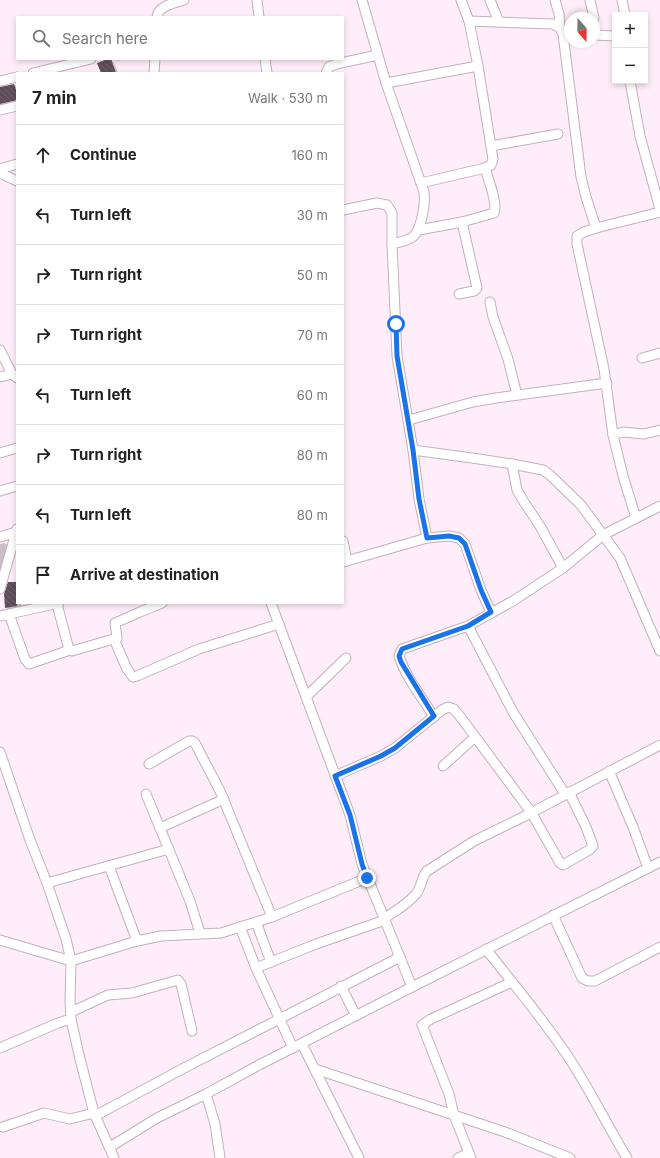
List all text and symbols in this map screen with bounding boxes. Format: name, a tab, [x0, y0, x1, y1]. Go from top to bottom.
north arrow	[564, 12, 600, 48]
map controls	[612, 12, 648, 84]
button: +	[612, 12, 648, 48]
search box	[16, 16, 344, 60]
icon: search	[30, 27, 52, 49]
text: Search here	[62, 29, 148, 48]
button: −	[612, 48, 648, 84]
text: 7 min	[32, 88, 77, 108]
text: Walk · 530 m	[248, 90, 328, 106]
icon: ahead	[32, 144, 54, 166]
text: Continue	[70, 145, 137, 164]
text: 160 m	[291, 147, 328, 163]
icon: left	[32, 204, 54, 226]
text: Turn left	[70, 205, 131, 224]
text: 30 m	[297, 207, 328, 223]
icon: right	[32, 264, 54, 286]
text: Turn right	[70, 265, 142, 284]
text: 50 m	[297, 267, 328, 283]
route start	[387, 315, 405, 333]
icon: right	[32, 324, 54, 346]
text: Turn right	[70, 325, 142, 344]
text: 70 m	[298, 327, 328, 343]
icon: left	[32, 384, 54, 406]
text: Turn left	[70, 385, 131, 404]
text: 60 m	[297, 387, 328, 403]
icon: right	[32, 444, 54, 466]
text: Turn right	[70, 445, 142, 464]
text: 80 m	[297, 447, 328, 463]
icon: left	[32, 504, 54, 526]
text: Turn left	[70, 505, 131, 524]
text: 80 m	[297, 507, 328, 523]
icon: arrive	[32, 564, 54, 586]
text: Arrive at destination	[70, 565, 219, 584]
route end	[358, 869, 376, 887]

